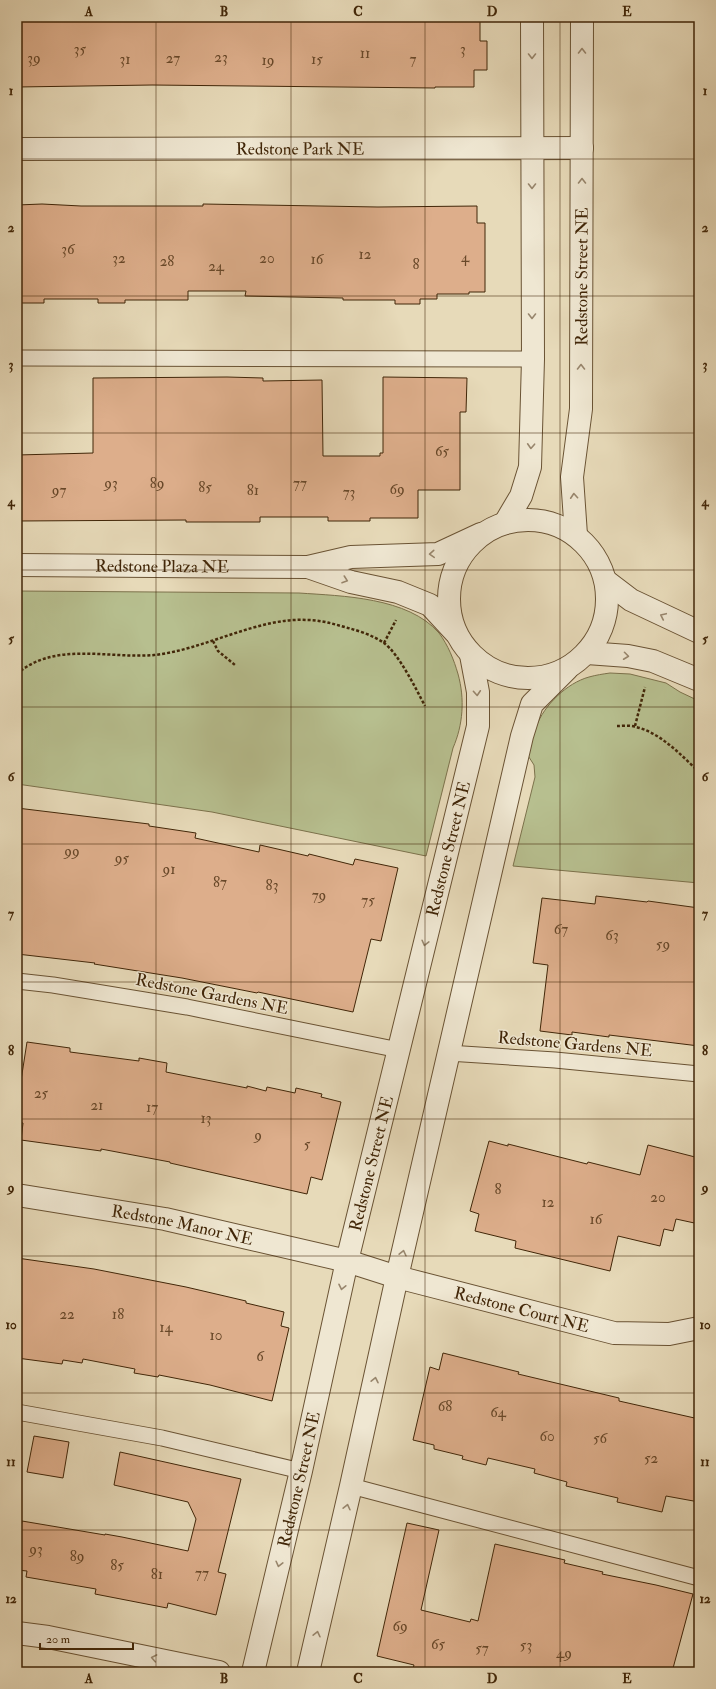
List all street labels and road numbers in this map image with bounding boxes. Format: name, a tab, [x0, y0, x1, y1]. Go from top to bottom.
street label: Redstone Park NE	[236, 138, 364, 159]
street label: Redstone Street NE	[571, 207, 592, 346]
street label: Redstone Plaza NE	[95, 555, 229, 577]
street label: Redstone Street NE	[421, 779, 475, 919]
street label: Redstone Gardens NE	[134, 969, 290, 1019]
street label: Redstone Gardens NE	[497, 1027, 653, 1061]
street label: Redstone Street NE	[344, 1094, 398, 1233]
street label: Redstone Manor NE	[110, 1200, 255, 1249]
street label: Redstone Court NE	[452, 1282, 592, 1337]
street label: Redstone Street NE	[273, 1410, 324, 1549]

